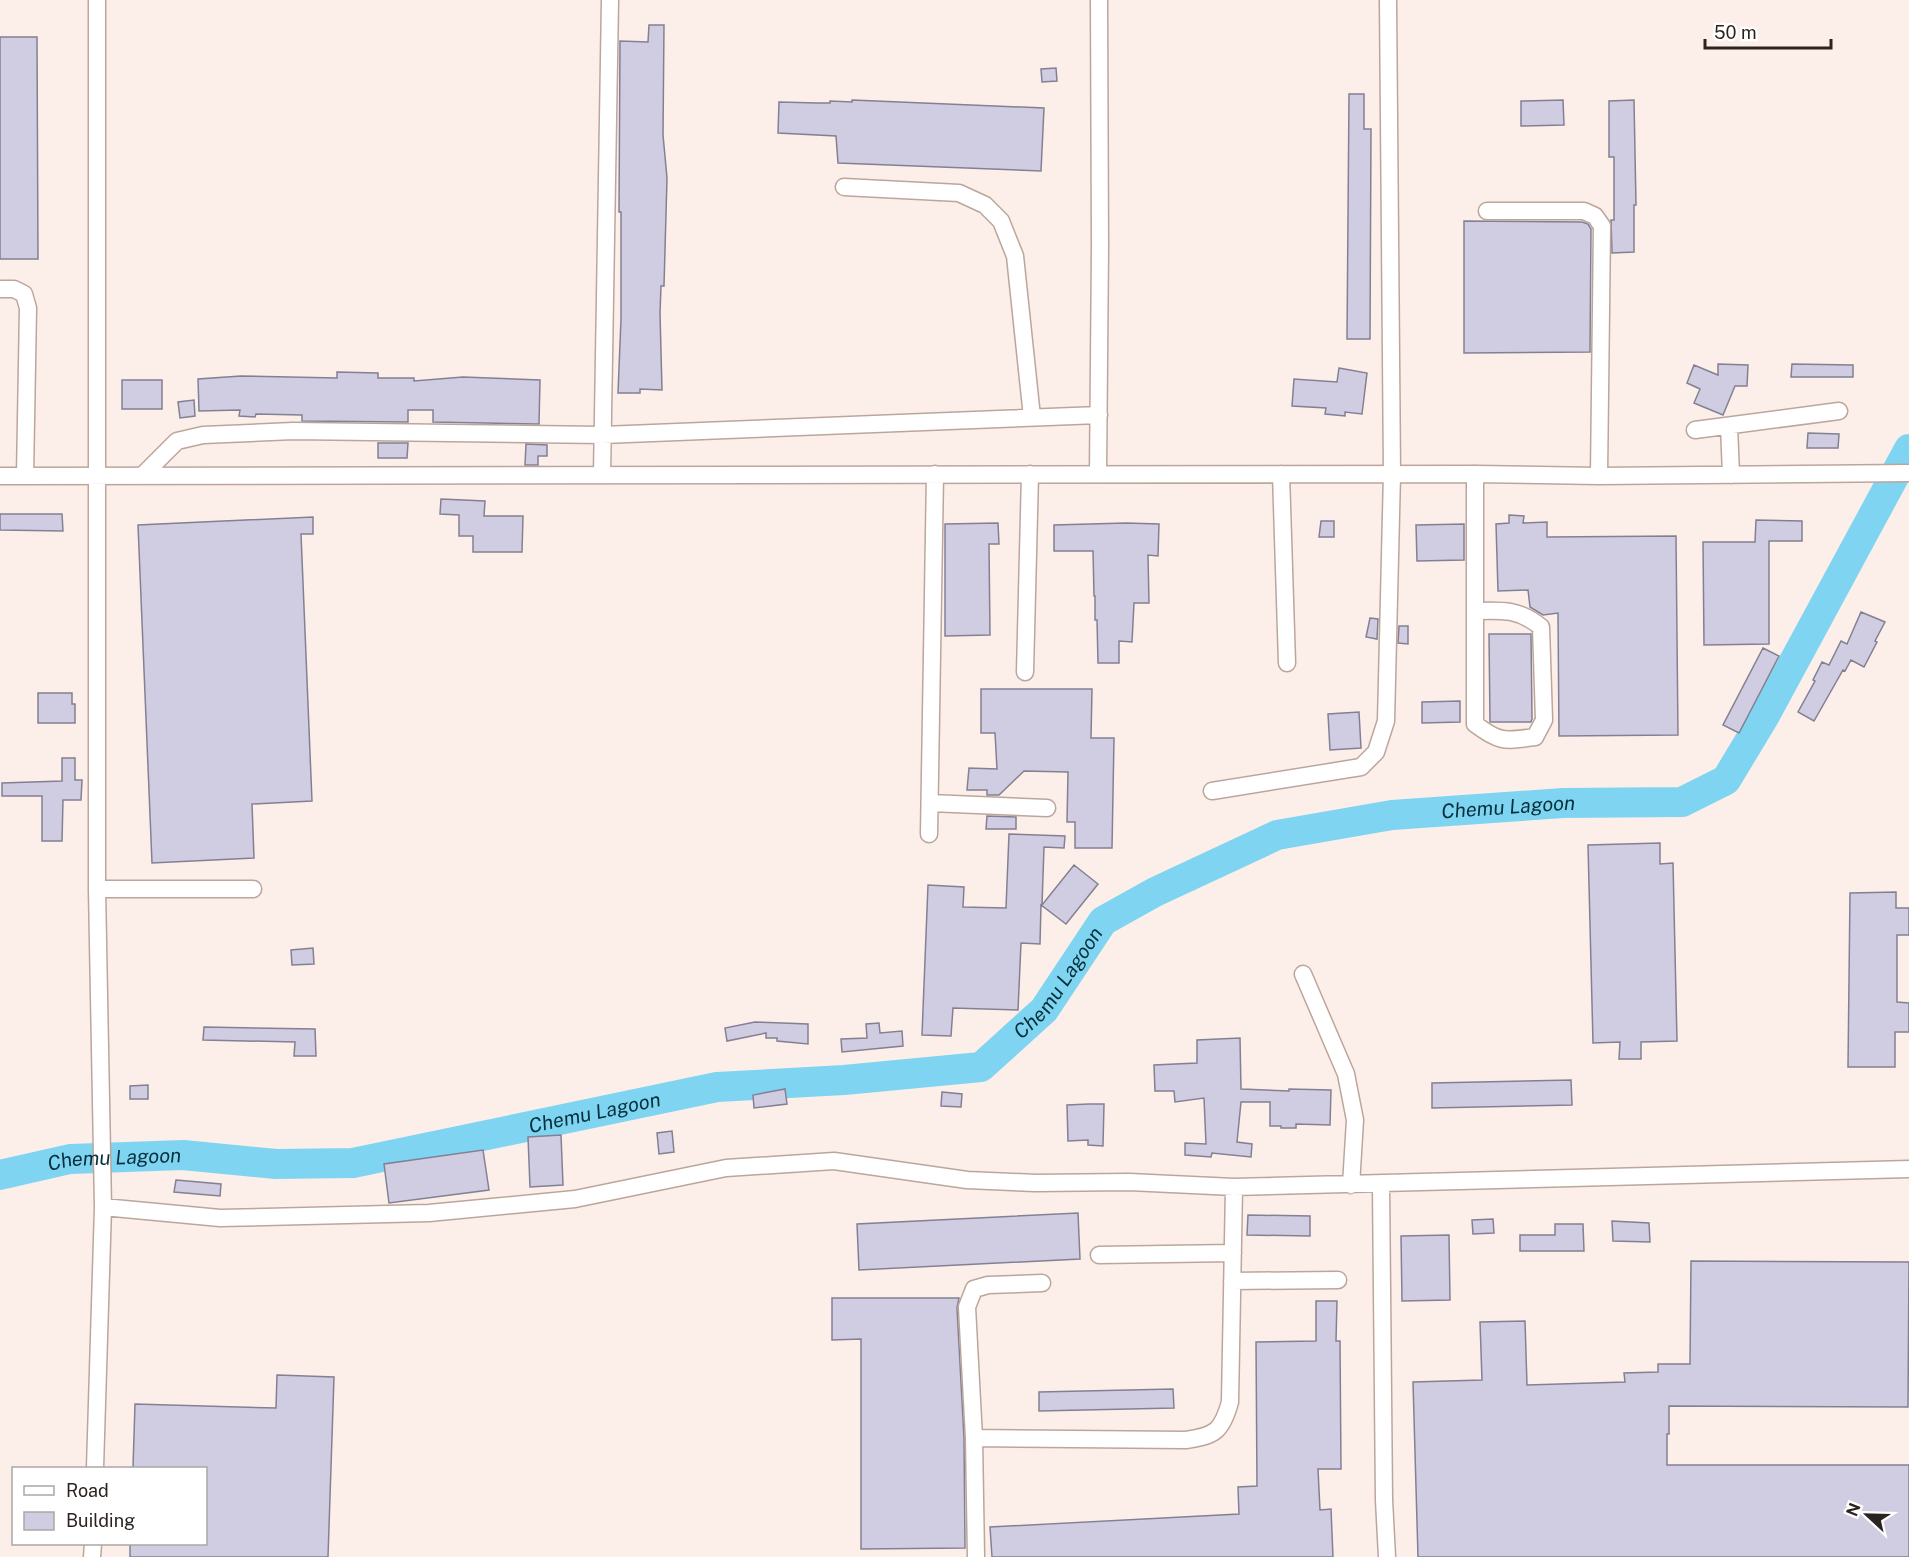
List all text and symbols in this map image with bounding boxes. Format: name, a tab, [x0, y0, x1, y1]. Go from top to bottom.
scale bar	[1705, 12, 1831, 50]
text: 50 m	[1714, 22, 1757, 43]
water label: Chemu Lagoon	[1440, 791, 1575, 824]
water label: Chemu Lagoon	[1009, 922, 1108, 1044]
water label: Chemu Lagoon	[526, 1087, 663, 1138]
water label: Chemu Lagoon	[45, 1143, 182, 1176]
legend	[12, 1467, 207, 1545]
text: Road	[66, 1480, 109, 1501]
north arrow	[1837, 1485, 1897, 1545]
text: N	[1842, 1500, 1865, 1519]
text: Building	[66, 1510, 135, 1531]

